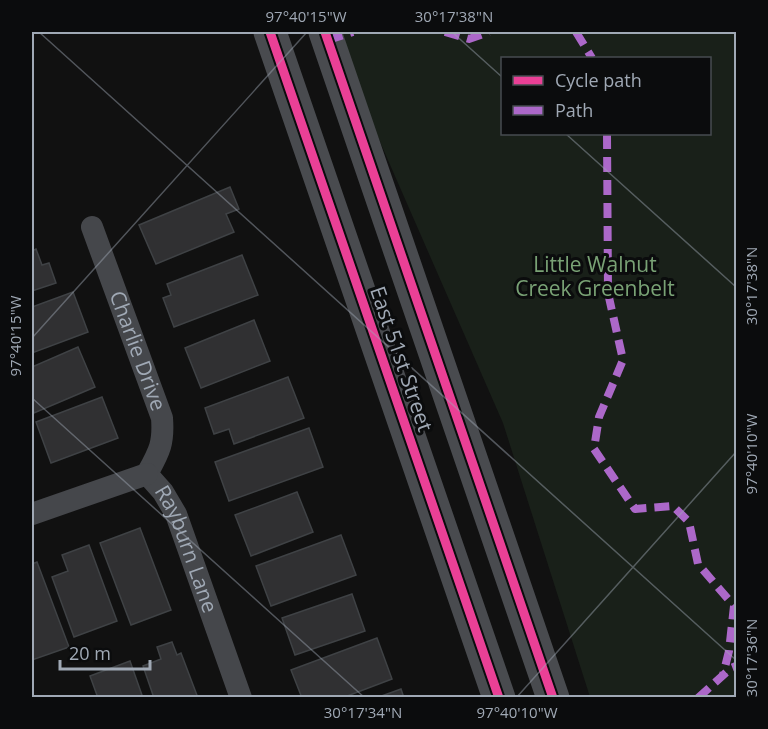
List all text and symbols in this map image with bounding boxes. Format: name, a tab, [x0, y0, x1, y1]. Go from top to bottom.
text: 97°40'15"W	[266, 6, 347, 26]
text: 30°17'38"N	[415, 6, 493, 26]
legend	[501, 57, 711, 135]
text: Cycle path	[555, 68, 642, 92]
text: Path	[555, 98, 593, 122]
text: 30°17'38"N	[741, 247, 761, 325]
park label: Little Walnut Creek Greenbelt	[515, 250, 675, 302]
street label: East 51st Street	[364, 282, 440, 435]
street label: Charlie Drive	[104, 287, 173, 414]
text: 97°40'15"W	[5, 295, 25, 377]
text: 97°40'10"W	[741, 413, 761, 495]
street label: Rayburn Lane	[149, 479, 225, 616]
text: 30°17'36"N	[741, 619, 761, 697]
scale bar	[60, 633, 150, 671]
text: 20 m	[69, 641, 111, 665]
text: 30°17'34"N	[324, 702, 402, 722]
text: 97°40'10"W	[477, 702, 558, 722]

